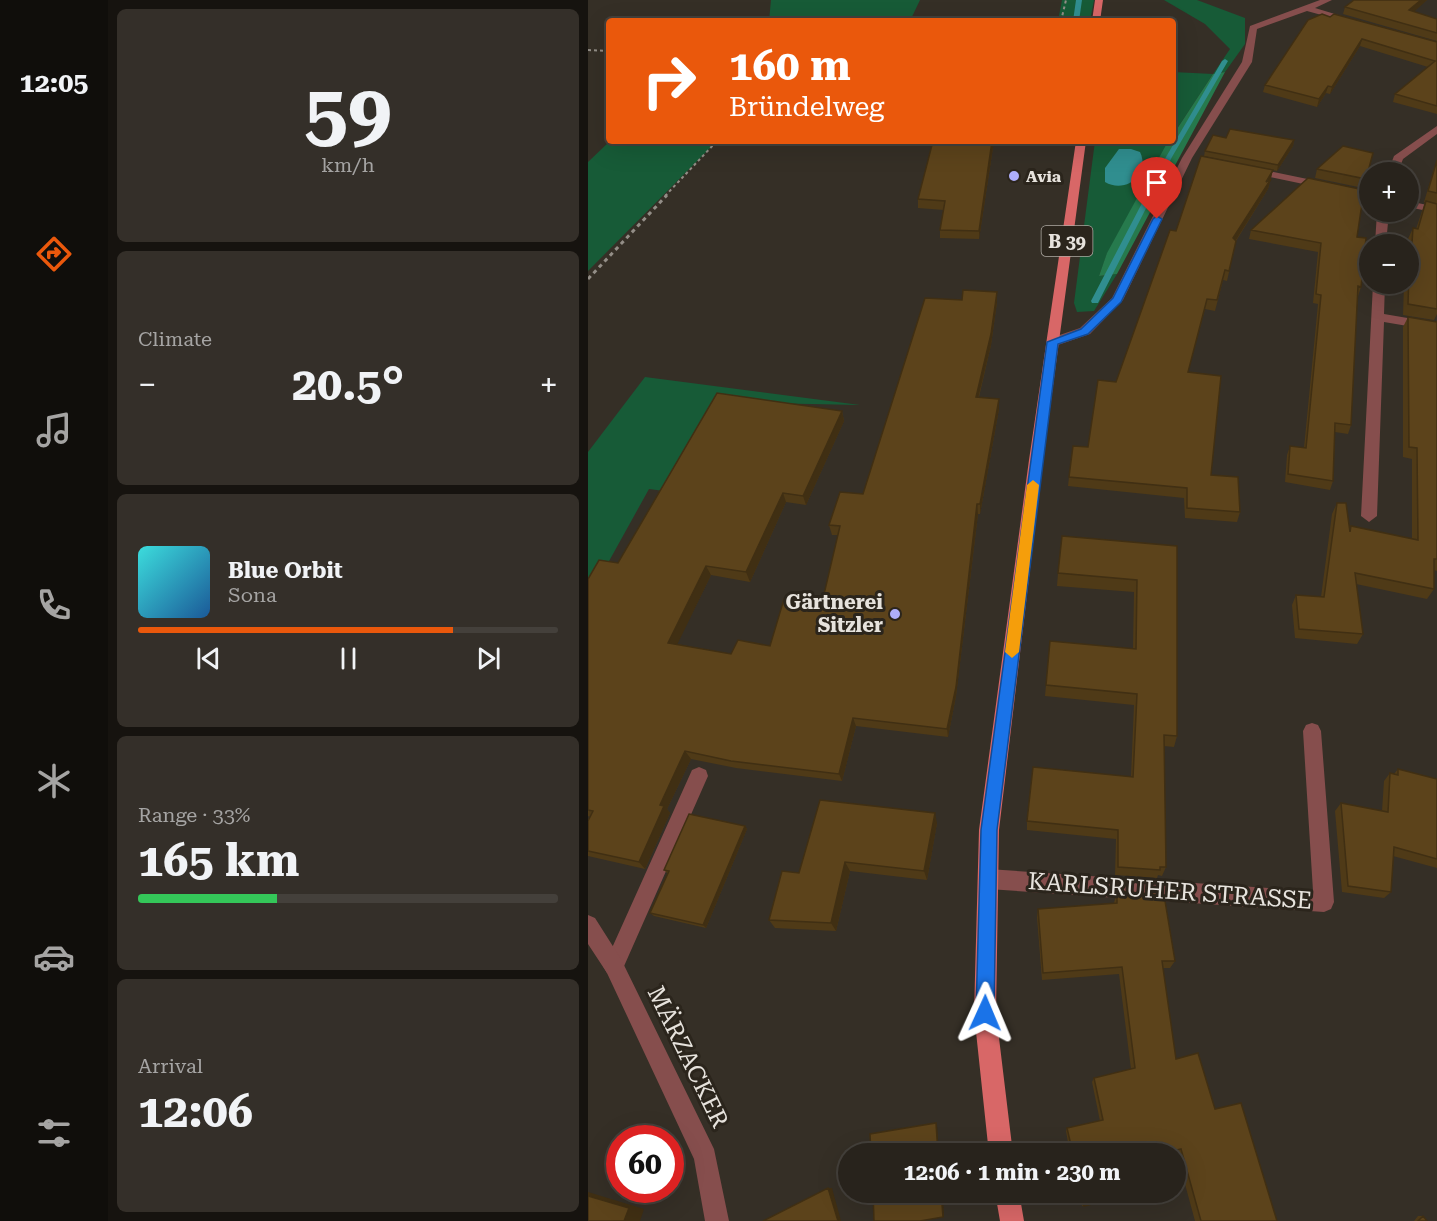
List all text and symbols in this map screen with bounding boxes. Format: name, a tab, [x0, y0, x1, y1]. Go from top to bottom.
text: 160 m	[729, 41, 851, 90]
icon: right	[630, 42, 708, 120]
text: 12:05	[20, 67, 88, 99]
text: 59	[304, 68, 392, 159]
text: Bründelweg	[729, 91, 884, 123]
text: km/h	[321, 153, 375, 177]
pin	[1131, 157, 1182, 219]
map controls	[1359, 162, 1419, 294]
button: +	[1359, 162, 1419, 222]
icon: arrive	[1140, 166, 1173, 199]
place label: Avia	[1026, 167, 1062, 186]
marker: Avia	[1007, 169, 1021, 183]
road number: B 39	[1042, 226, 1092, 256]
icon: directions	[33, 233, 75, 275]
button: −	[1359, 234, 1419, 294]
text: Climate	[138, 327, 212, 351]
text: 20.5°	[292, 358, 404, 411]
text: −	[138, 365, 156, 404]
text: +	[540, 365, 558, 404]
icon: music	[33, 409, 75, 451]
text: Blue Orbit	[228, 558, 343, 583]
text: Sona	[228, 583, 277, 607]
icon: phone	[33, 584, 75, 626]
place label: Gärtnerei Sitzler	[786, 590, 883, 637]
marker: Gärtnerei Sitzler	[888, 607, 902, 621]
icon: previous	[192, 642, 225, 675]
icon: pause	[332, 642, 365, 675]
icon: next	[472, 642, 505, 675]
icon: climate	[33, 760, 75, 802]
text: Range · 33%	[138, 803, 250, 827]
text: 165 km	[138, 834, 299, 887]
street label: KARLSRUHER STRASSE	[1027, 867, 1313, 915]
icon: car	[33, 936, 75, 978]
street label: MÄRZACKER	[642, 981, 735, 1133]
position arrow	[953, 981, 1017, 1045]
text: Arrival	[138, 1054, 203, 1078]
text: 12:06	[138, 1085, 253, 1138]
icon: filters	[33, 1112, 75, 1154]
speed limit sign: 60	[606, 1125, 684, 1203]
text: 12:06 · 1 min · 230 m	[903, 1160, 1121, 1185]

